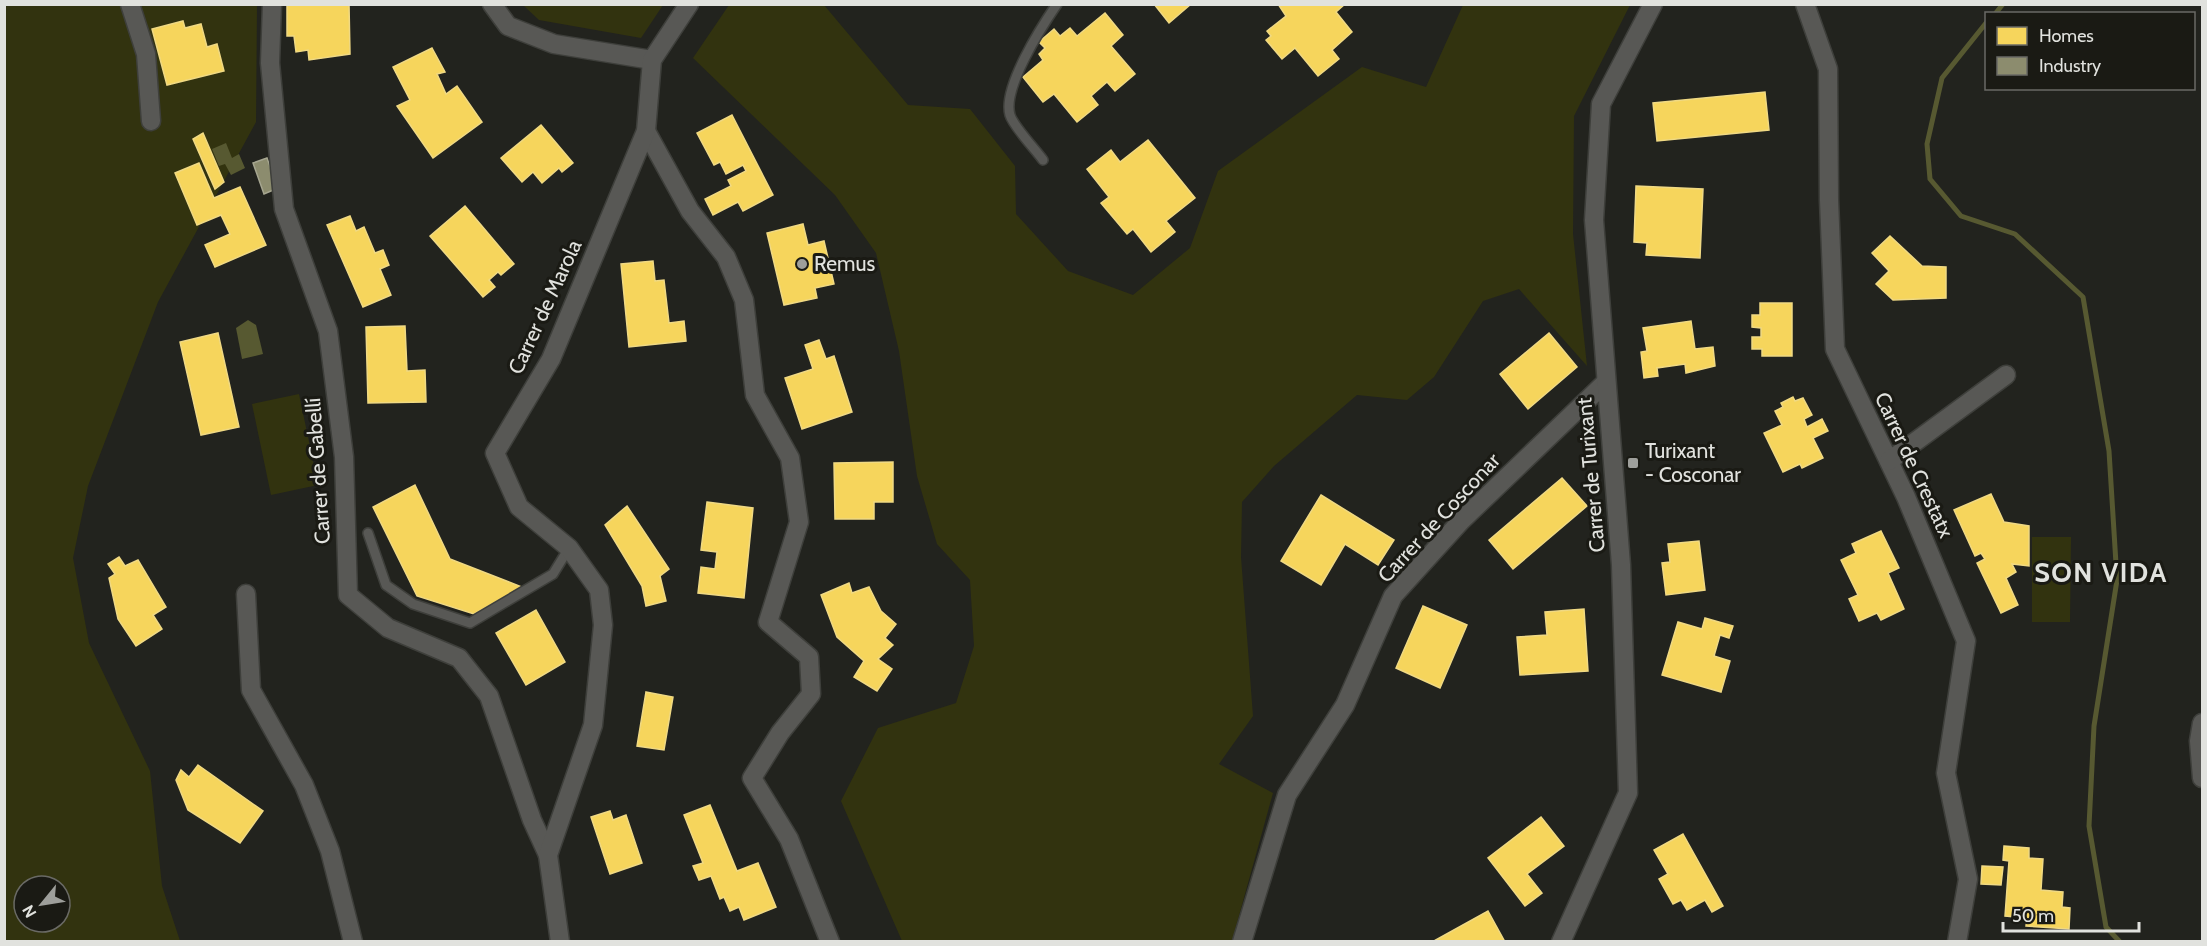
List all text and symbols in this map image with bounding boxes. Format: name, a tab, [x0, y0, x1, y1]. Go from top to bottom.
legend	[1985, 12, 2195, 90]
text: Homes	[2039, 25, 2094, 47]
text: Industry	[2039, 55, 2101, 77]
street label: Carrer de Marola	[503, 236, 587, 378]
place label: Remus	[814, 251, 875, 276]
marker: Remus	[795, 257, 809, 271]
street label: Carrer de Crestatx	[1870, 388, 1959, 542]
street label: Carrer de Gabellí	[300, 397, 335, 545]
street label: Carrer de Turixant	[1571, 397, 1610, 554]
place label: Turixant - Cosconar	[1645, 438, 1741, 487]
street label: Carrer de Cosconar	[1372, 448, 1505, 587]
marker: Turixant - Cosconar	[1626, 456, 1640, 470]
district label: SON VIDA	[2034, 556, 2168, 589]
north arrow	[12, 874, 72, 934]
scale bar	[2003, 895, 2140, 933]
text: N	[18, 902, 40, 921]
text: 50 m	[2012, 905, 2054, 927]

